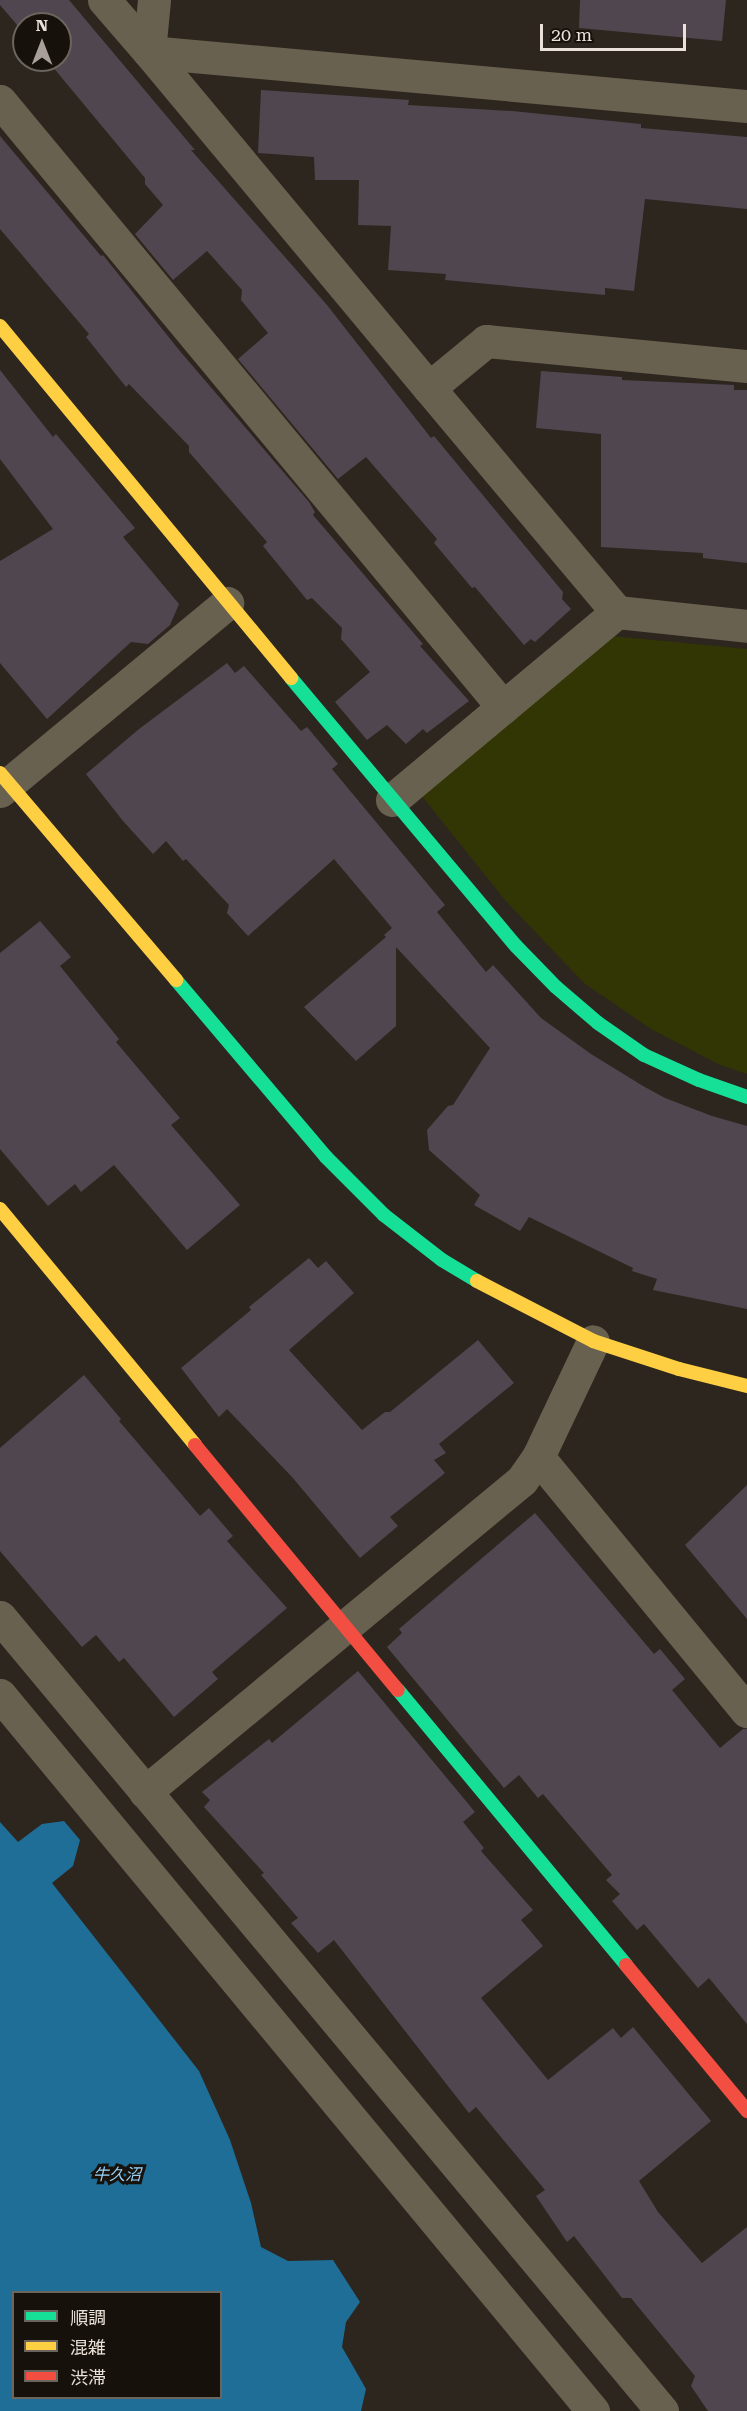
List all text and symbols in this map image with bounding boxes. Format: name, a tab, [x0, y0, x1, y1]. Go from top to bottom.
north arrow	[12, 12, 72, 72]
scale bar	[543, 12, 688, 50]
text: N	[36, 16, 48, 35]
text: 20 m	[551, 24, 592, 45]
water label: 牛久沼	[93, 2165, 141, 2185]
legend	[12, 2291, 222, 2399]
text: 順調	[70, 2307, 106, 2328]
text: 混雑	[70, 2337, 106, 2358]
text: 渋滞	[70, 2367, 106, 2388]

